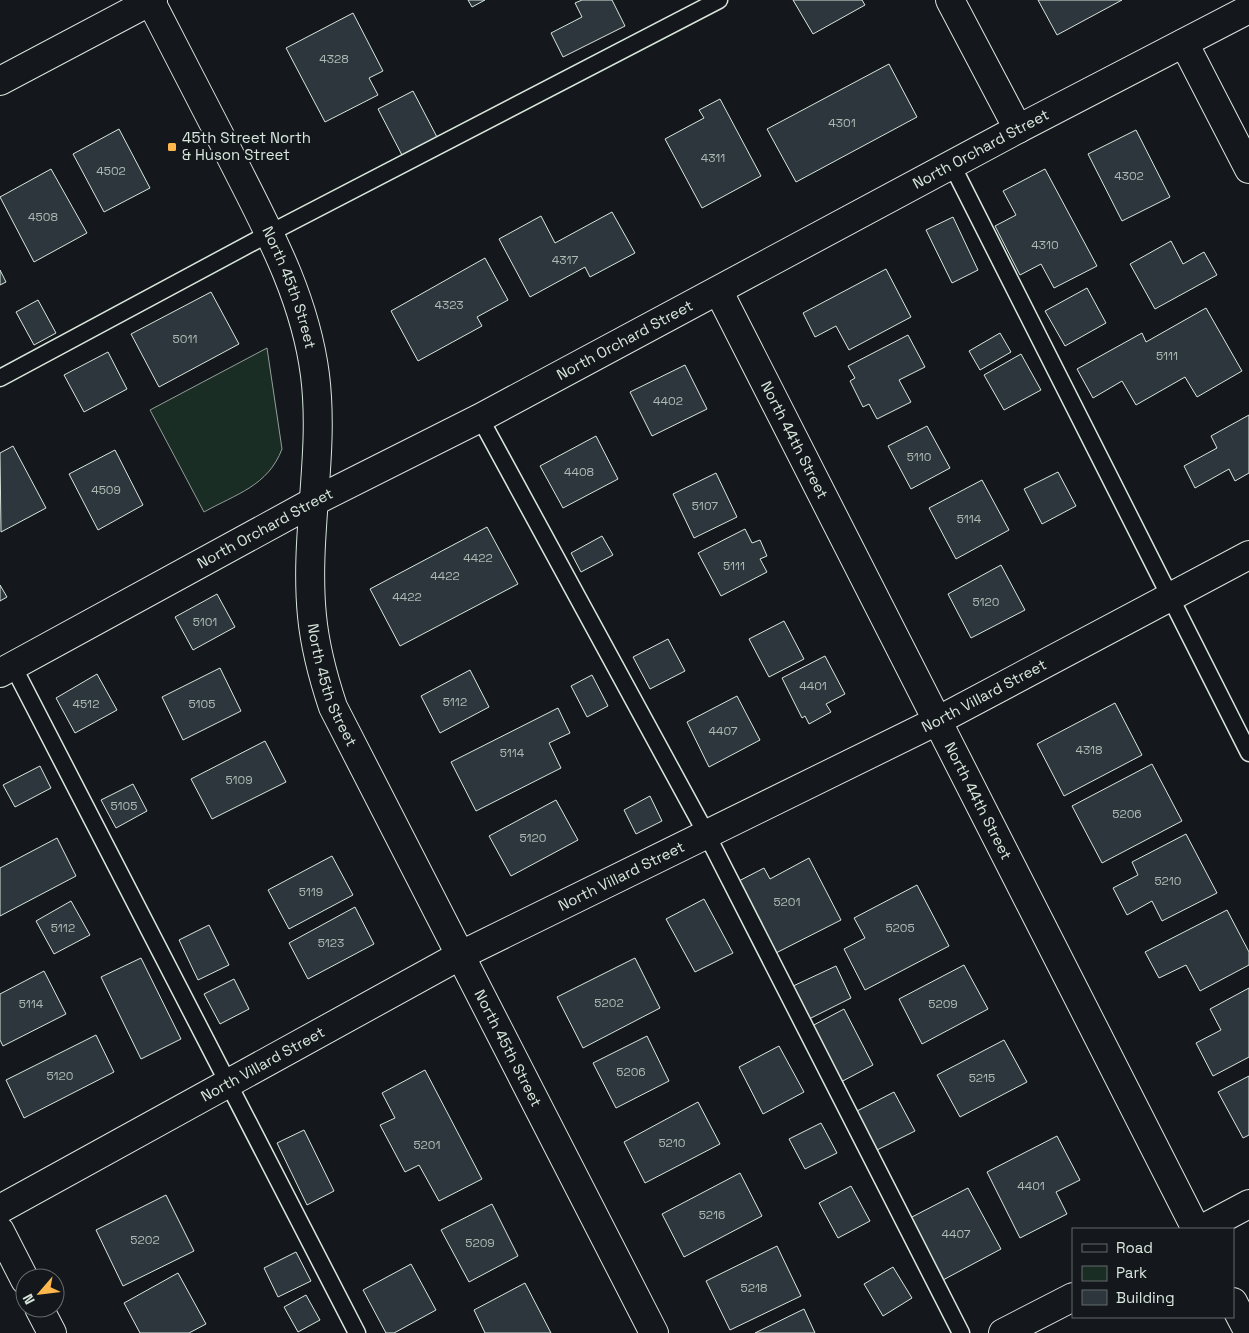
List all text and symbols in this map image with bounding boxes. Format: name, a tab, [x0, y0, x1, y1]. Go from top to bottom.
house number: 4328	[319, 51, 349, 67]
street label: North Orchard Street	[909, 105, 1052, 193]
house number: 4301	[828, 115, 856, 131]
place label: 45th Street North & Huson Street	[182, 128, 311, 164]
marker: 45th Street North & Huson Street	[166, 141, 178, 153]
house number: 4311	[701, 150, 725, 166]
house number: 4502	[96, 163, 126, 179]
house number: 4302	[1114, 168, 1144, 184]
house number: 4508	[28, 209, 58, 225]
street label: North 45th Street	[258, 223, 320, 350]
house number: 4310	[1031, 237, 1059, 253]
house number: 4317	[552, 252, 578, 268]
street label: North Orchard Street	[553, 295, 696, 384]
house number: 4323	[434, 297, 464, 313]
house number: 5011	[173, 331, 197, 347]
house number: 5111	[1156, 348, 1178, 364]
street label: North 44th Street	[757, 378, 833, 502]
house number: 4402	[653, 393, 683, 409]
house number: 5110	[907, 449, 931, 465]
house number: 4408	[564, 464, 594, 480]
house number: 4509	[91, 482, 121, 498]
street label: North Orchard Street	[194, 483, 336, 573]
house number: 5107	[692, 498, 718, 514]
house number: 5114	[957, 511, 982, 527]
house number: 4422	[463, 550, 493, 566]
house number: 5111	[723, 558, 745, 574]
house number: 4422	[430, 568, 460, 584]
house number: 4422	[392, 589, 422, 605]
house number: 5120	[973, 594, 999, 610]
house number: 5101	[193, 614, 217, 630]
street label: North 45th Street	[304, 622, 362, 750]
street label: North Villard Street	[918, 655, 1049, 736]
house number: 4401	[799, 678, 827, 694]
house number: 5112	[443, 694, 467, 710]
house number: 4512	[73, 696, 99, 712]
house number: 5105	[189, 696, 215, 712]
house number: 4407	[708, 723, 738, 739]
street label: North 44th Street	[941, 739, 1016, 863]
house number: 4318	[1075, 742, 1103, 758]
house number: 5114	[500, 745, 525, 761]
house number: 5109	[225, 772, 253, 788]
house number: 5105	[111, 798, 137, 814]
house number: 5206	[1112, 806, 1142, 822]
house number: 5120	[520, 830, 546, 846]
street label: North Villard Street	[555, 837, 688, 915]
house number: 5210	[1154, 873, 1182, 889]
house number: 5119	[299, 884, 323, 900]
house number: 5201	[773, 894, 801, 910]
house number: 5112	[51, 920, 75, 936]
house number: 5205	[885, 920, 915, 936]
house number: 5123	[318, 935, 344, 951]
street label: North 45th Street	[471, 986, 546, 1110]
house number: 5202	[594, 995, 624, 1011]
house number: 5114	[19, 996, 44, 1012]
house number: 5209	[928, 996, 958, 1012]
street label: North Villard Street	[197, 1022, 328, 1106]
house number: 5206	[616, 1064, 646, 1080]
house number: 5120	[47, 1068, 73, 1084]
house number: 5215	[969, 1070, 995, 1086]
house number: 5210	[658, 1135, 686, 1151]
house number: 5201	[413, 1137, 441, 1153]
house number: 4401	[1017, 1178, 1045, 1194]
house number: 5216	[699, 1207, 725, 1223]
house number: 4407	[941, 1226, 971, 1242]
legend	[1072, 1228, 1234, 1318]
house number: 5202	[130, 1232, 160, 1248]
house number: 5209	[465, 1235, 495, 1251]
text: Road	[1116, 1238, 1153, 1257]
text: Park	[1116, 1263, 1147, 1282]
north arrow	[15, 1268, 65, 1318]
house number: 5218	[741, 1280, 767, 1296]
text: Building	[1116, 1288, 1175, 1307]
text: N	[18, 1291, 39, 1307]

